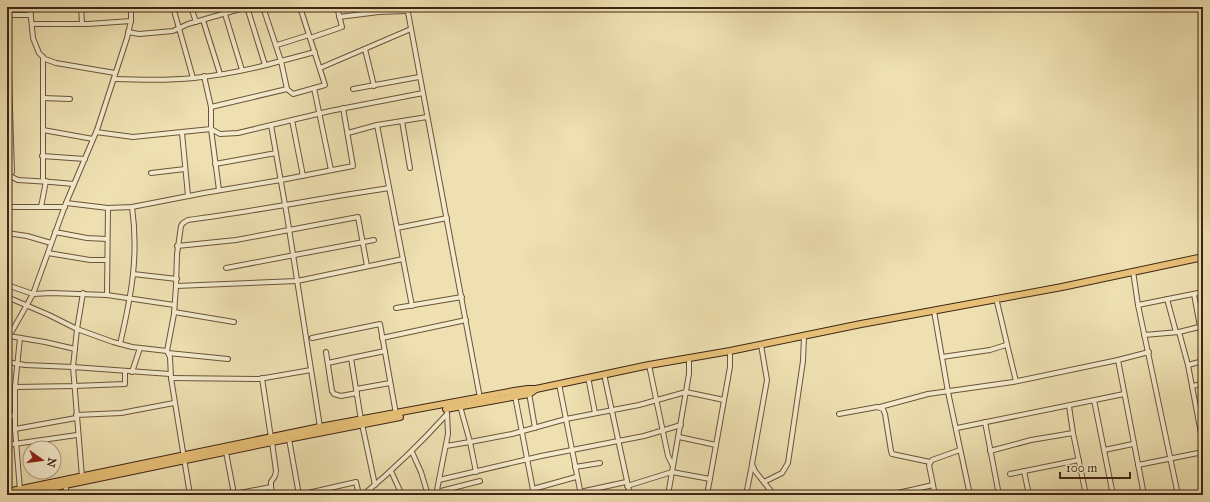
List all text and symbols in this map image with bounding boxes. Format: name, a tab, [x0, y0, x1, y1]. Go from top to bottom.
north arrow	[22, 440, 62, 480]
scale bar	[1060, 454, 1130, 480]
text: N	[44, 456, 59, 469]
text: 100 m	[1066, 461, 1097, 475]

